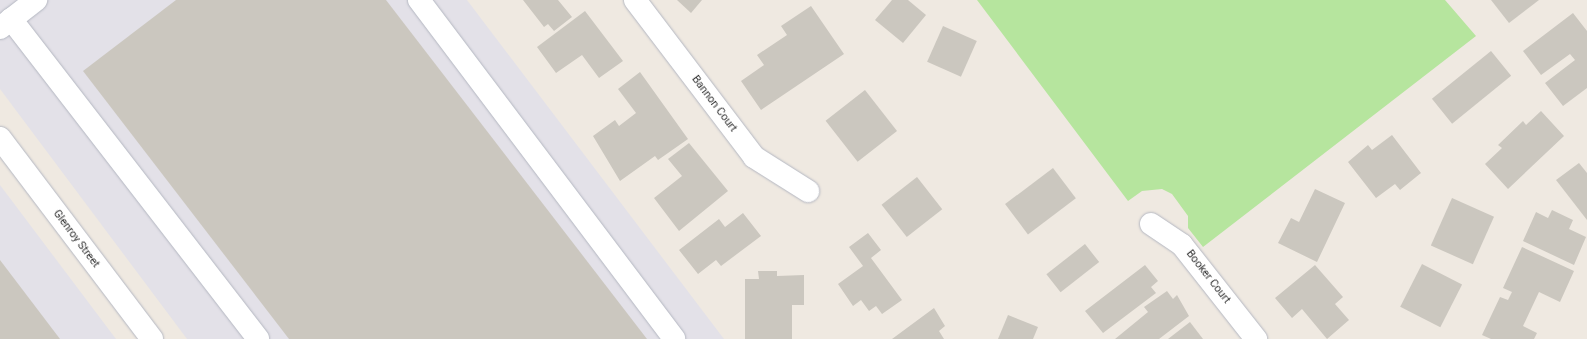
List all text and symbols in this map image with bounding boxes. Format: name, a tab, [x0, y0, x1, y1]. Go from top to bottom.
street label: Bannon Court	[689, 73, 739, 135]
street label: Glenroy Street	[50, 208, 102, 270]
street label: Booker Court	[1183, 248, 1233, 306]

